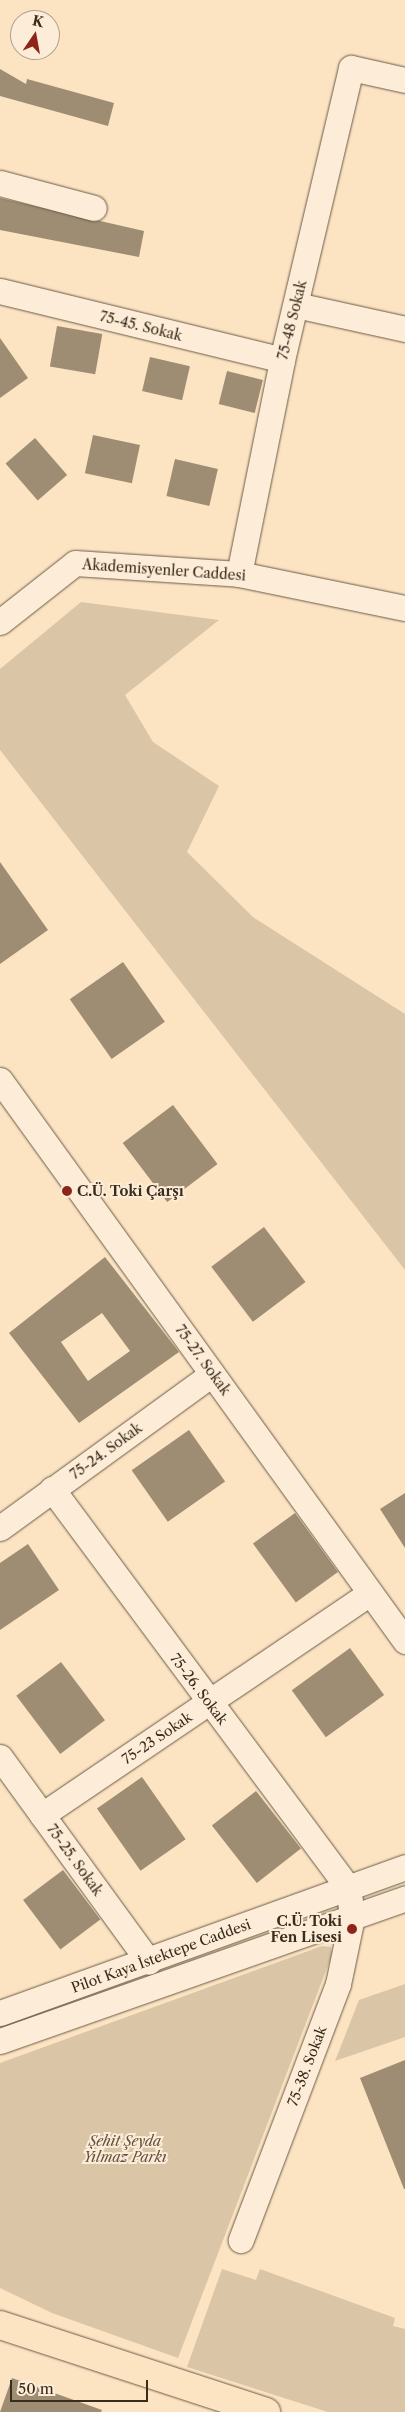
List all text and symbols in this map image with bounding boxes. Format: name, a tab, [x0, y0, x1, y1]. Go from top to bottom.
north arrow	[10, 10, 60, 60]
text: K	[31, 11, 45, 31]
street label: 75-48 Sokak	[274, 279, 310, 361]
street label: 75-45. Sokak	[98, 308, 184, 344]
street label: Akademisyenler Caddesi	[81, 556, 247, 584]
place label: C.Ü. Toki Çarşı	[77, 1183, 184, 1199]
marker: C.Ü. Toki Çarşı	[61, 1185, 73, 1197]
street label: 75-27. Sokak	[172, 1322, 234, 1398]
street label: 75-24. Sokak	[67, 1419, 145, 1483]
street label: 75-26. Sokak	[167, 1650, 231, 1728]
street label: 75-23 Sokak	[119, 1708, 195, 1768]
street label: 75-25. Sokak	[43, 1821, 107, 1899]
place label: C.Ü. Toki Fen Lisesi	[271, 1913, 342, 1945]
street label: Pilot Kaya İstektepe Caddesi	[69, 1916, 253, 1996]
marker: C.Ü. Toki Fen Lisesi	[346, 1923, 358, 1935]
street label: 75-38. Sokak	[284, 2024, 330, 2108]
park label: Şehit Şeyda Yılmaz Parkı	[83, 2133, 167, 2166]
scale bar	[12, 2370, 150, 2402]
text: 50 m	[18, 2379, 54, 2398]

